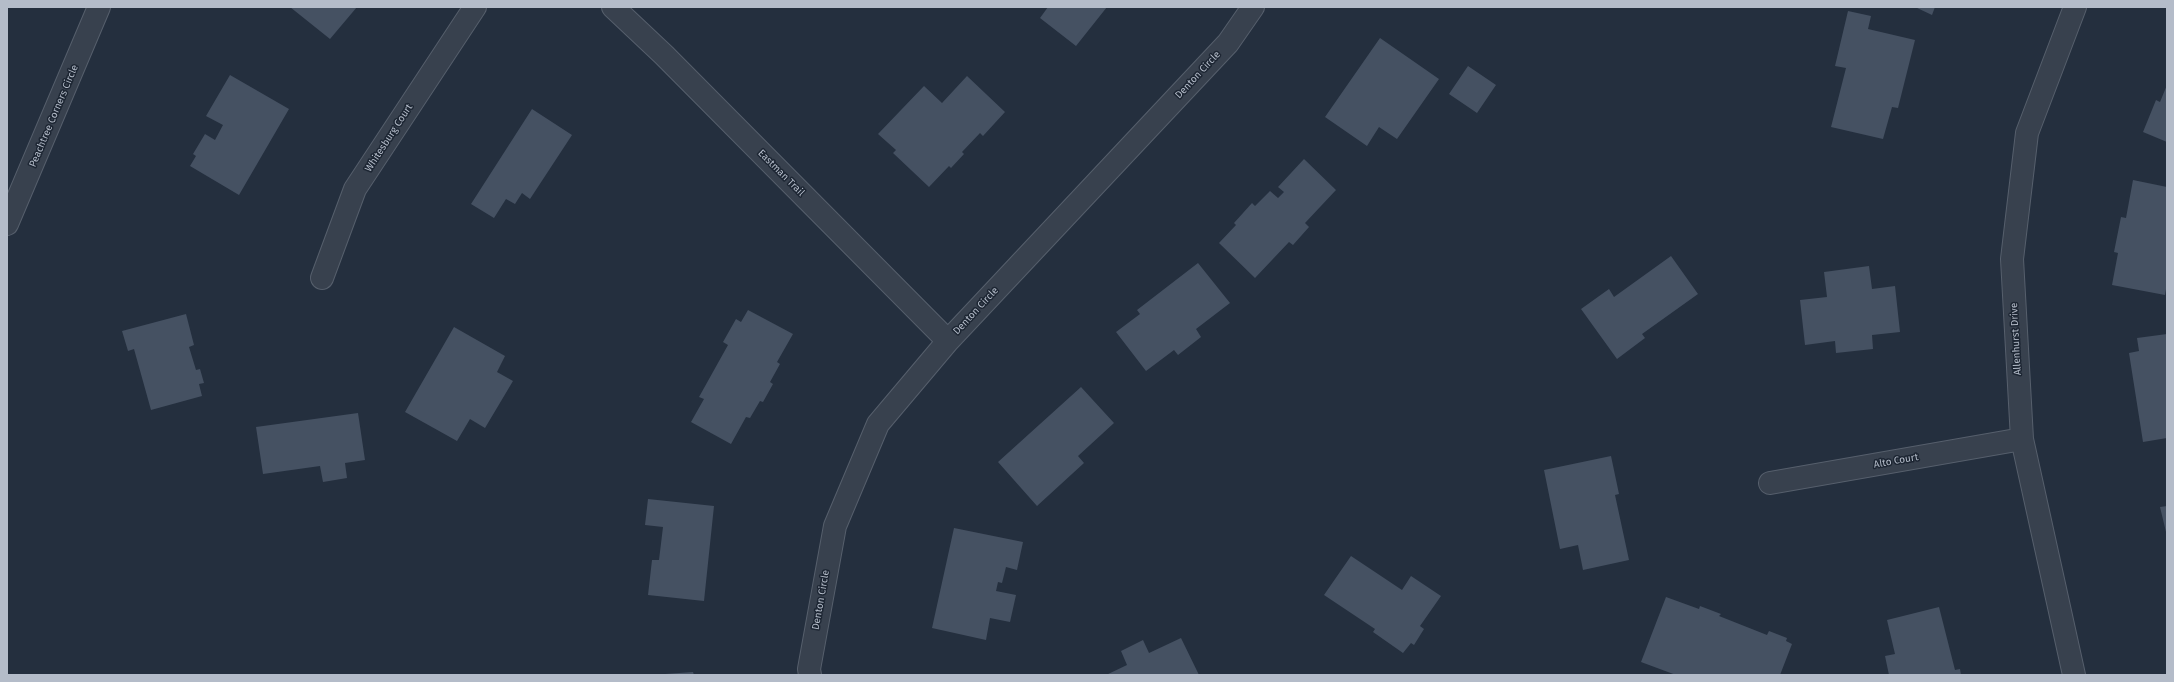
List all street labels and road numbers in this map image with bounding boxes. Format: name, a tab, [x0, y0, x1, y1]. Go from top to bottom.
street label: Denton Circle	[1173, 49, 1223, 101]
street label: Peachtree Corners Circle	[27, 63, 81, 169]
street label: Whitesburg Court	[363, 102, 415, 174]
street label: Eastman Trail	[755, 147, 807, 199]
street label: Denton Circle	[951, 285, 1001, 337]
street label: Allenhurst Drive	[2008, 302, 2024, 376]
street label: Alto Court	[1873, 451, 1919, 471]
street label: Denton Circle	[810, 569, 832, 631]

